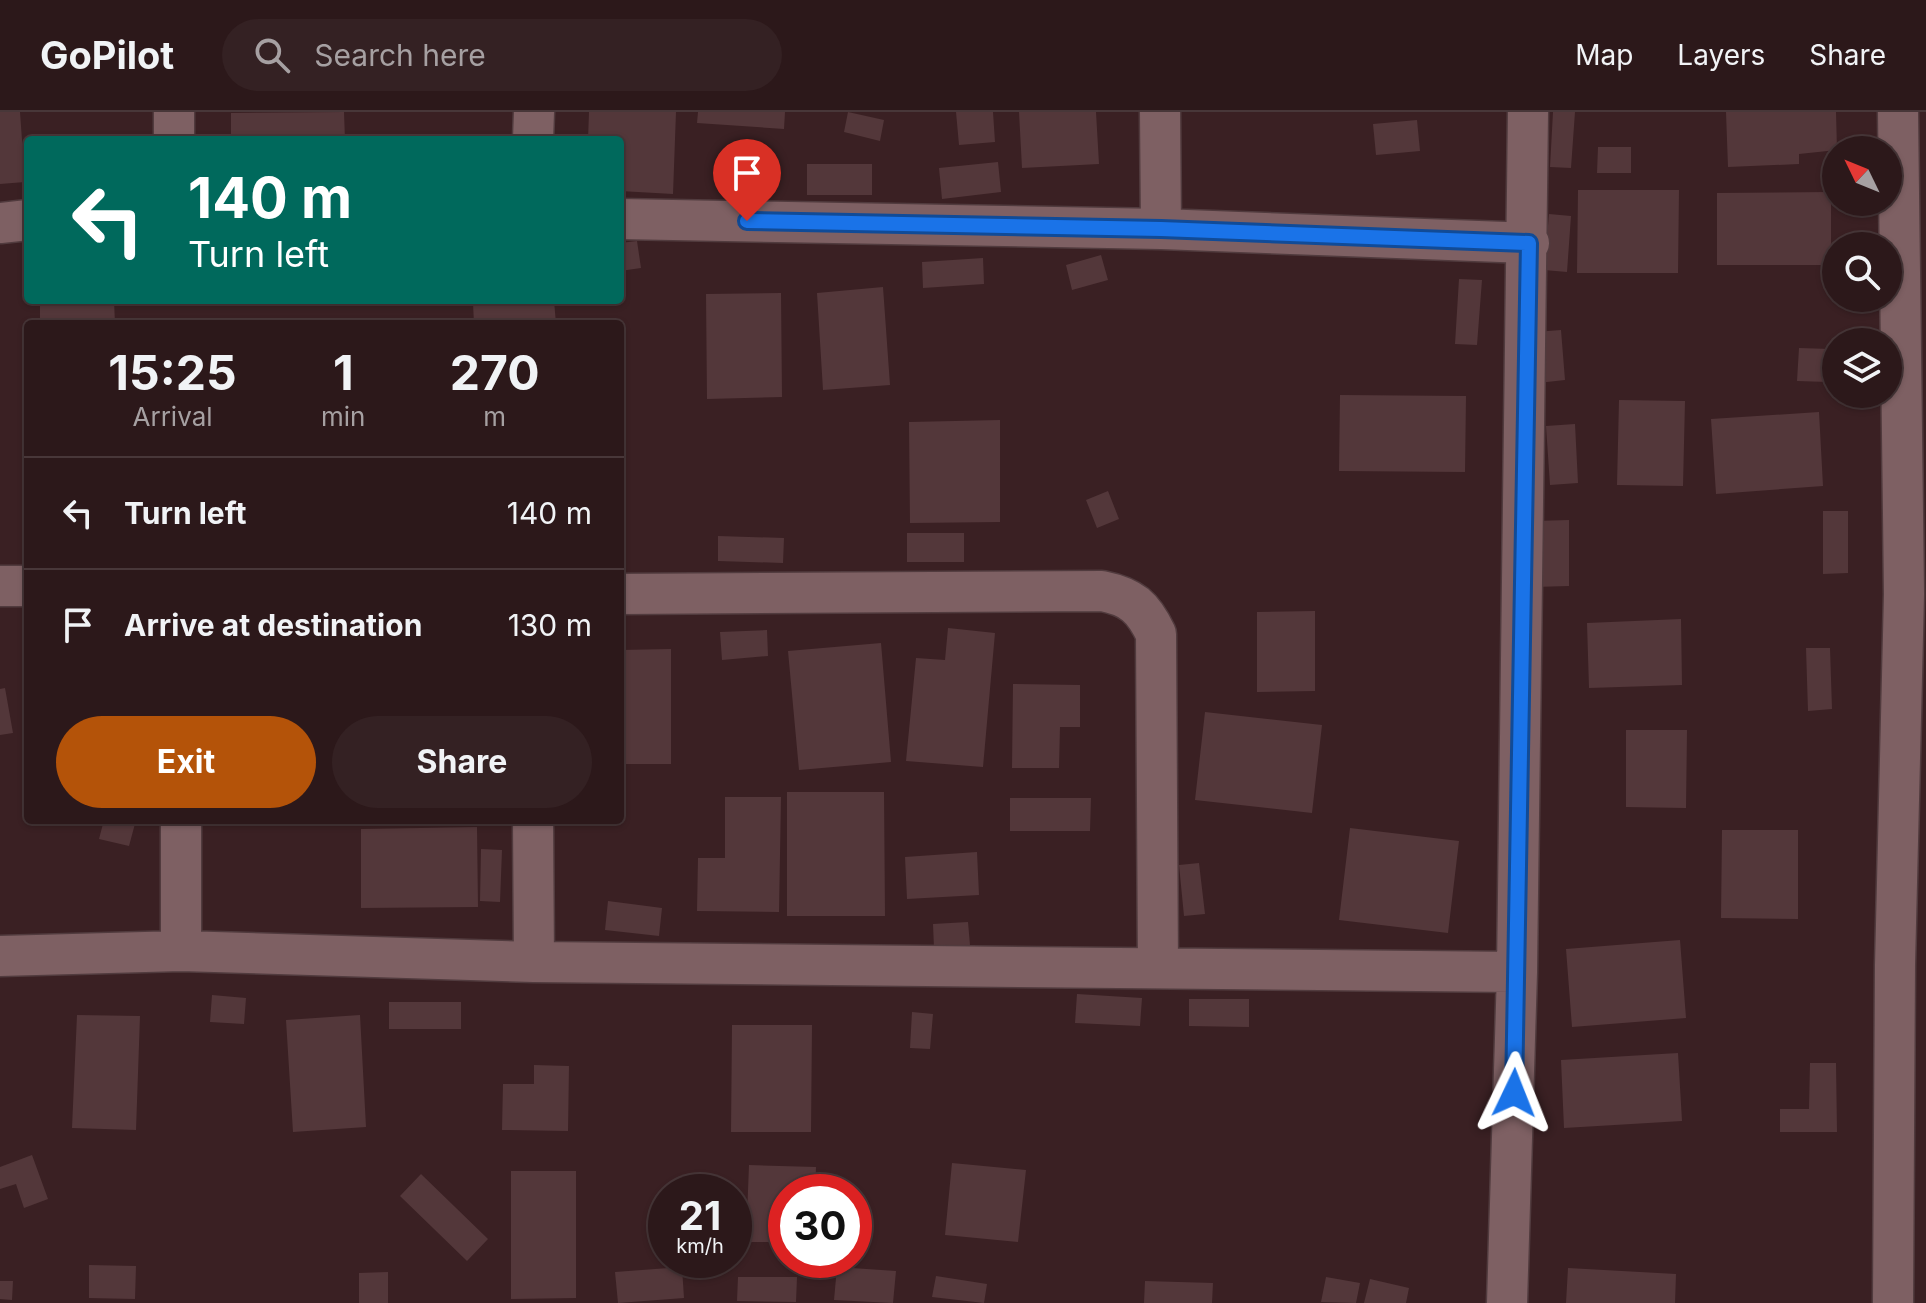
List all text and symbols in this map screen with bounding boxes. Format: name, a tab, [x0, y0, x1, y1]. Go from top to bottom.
search box	[222, 19, 782, 91]
text: GoPilot	[40, 32, 174, 78]
icon: search	[250, 33, 294, 77]
text: Search here	[314, 37, 486, 73]
text: Map	[1575, 38, 1633, 72]
text: Layers	[1677, 38, 1765, 72]
text: Share	[1809, 38, 1886, 72]
north arrow	[1822, 136, 1902, 216]
map controls	[1822, 136, 1902, 408]
pin	[713, 139, 781, 221]
icon: arrive	[725, 151, 769, 195]
text: 140 m	[188, 164, 352, 232]
icon: left	[56, 168, 160, 272]
text: Turn left	[188, 232, 329, 276]
button: search	[1822, 232, 1902, 312]
button: layers	[1822, 328, 1902, 408]
text: 15:25	[108, 343, 237, 402]
text: 1	[333, 343, 354, 402]
text: 270	[450, 343, 540, 402]
text: Arrival	[133, 401, 213, 432]
text: min	[321, 401, 365, 432]
text: m	[483, 401, 506, 432]
icon: left	[56, 491, 100, 535]
text: Turn left	[124, 495, 246, 531]
text: 140 m	[507, 495, 592, 531]
icon: arrive	[56, 603, 100, 647]
text: Arrive at destination	[124, 607, 422, 643]
text: 130 m	[508, 607, 592, 643]
button: Exit	[56, 716, 316, 808]
button: Share	[332, 716, 592, 808]
position arrow	[1472, 1051, 1556, 1135]
speed limit sign: 30	[768, 1174, 872, 1278]
text: 21	[679, 1191, 721, 1240]
text: km/h	[676, 1234, 724, 1258]

